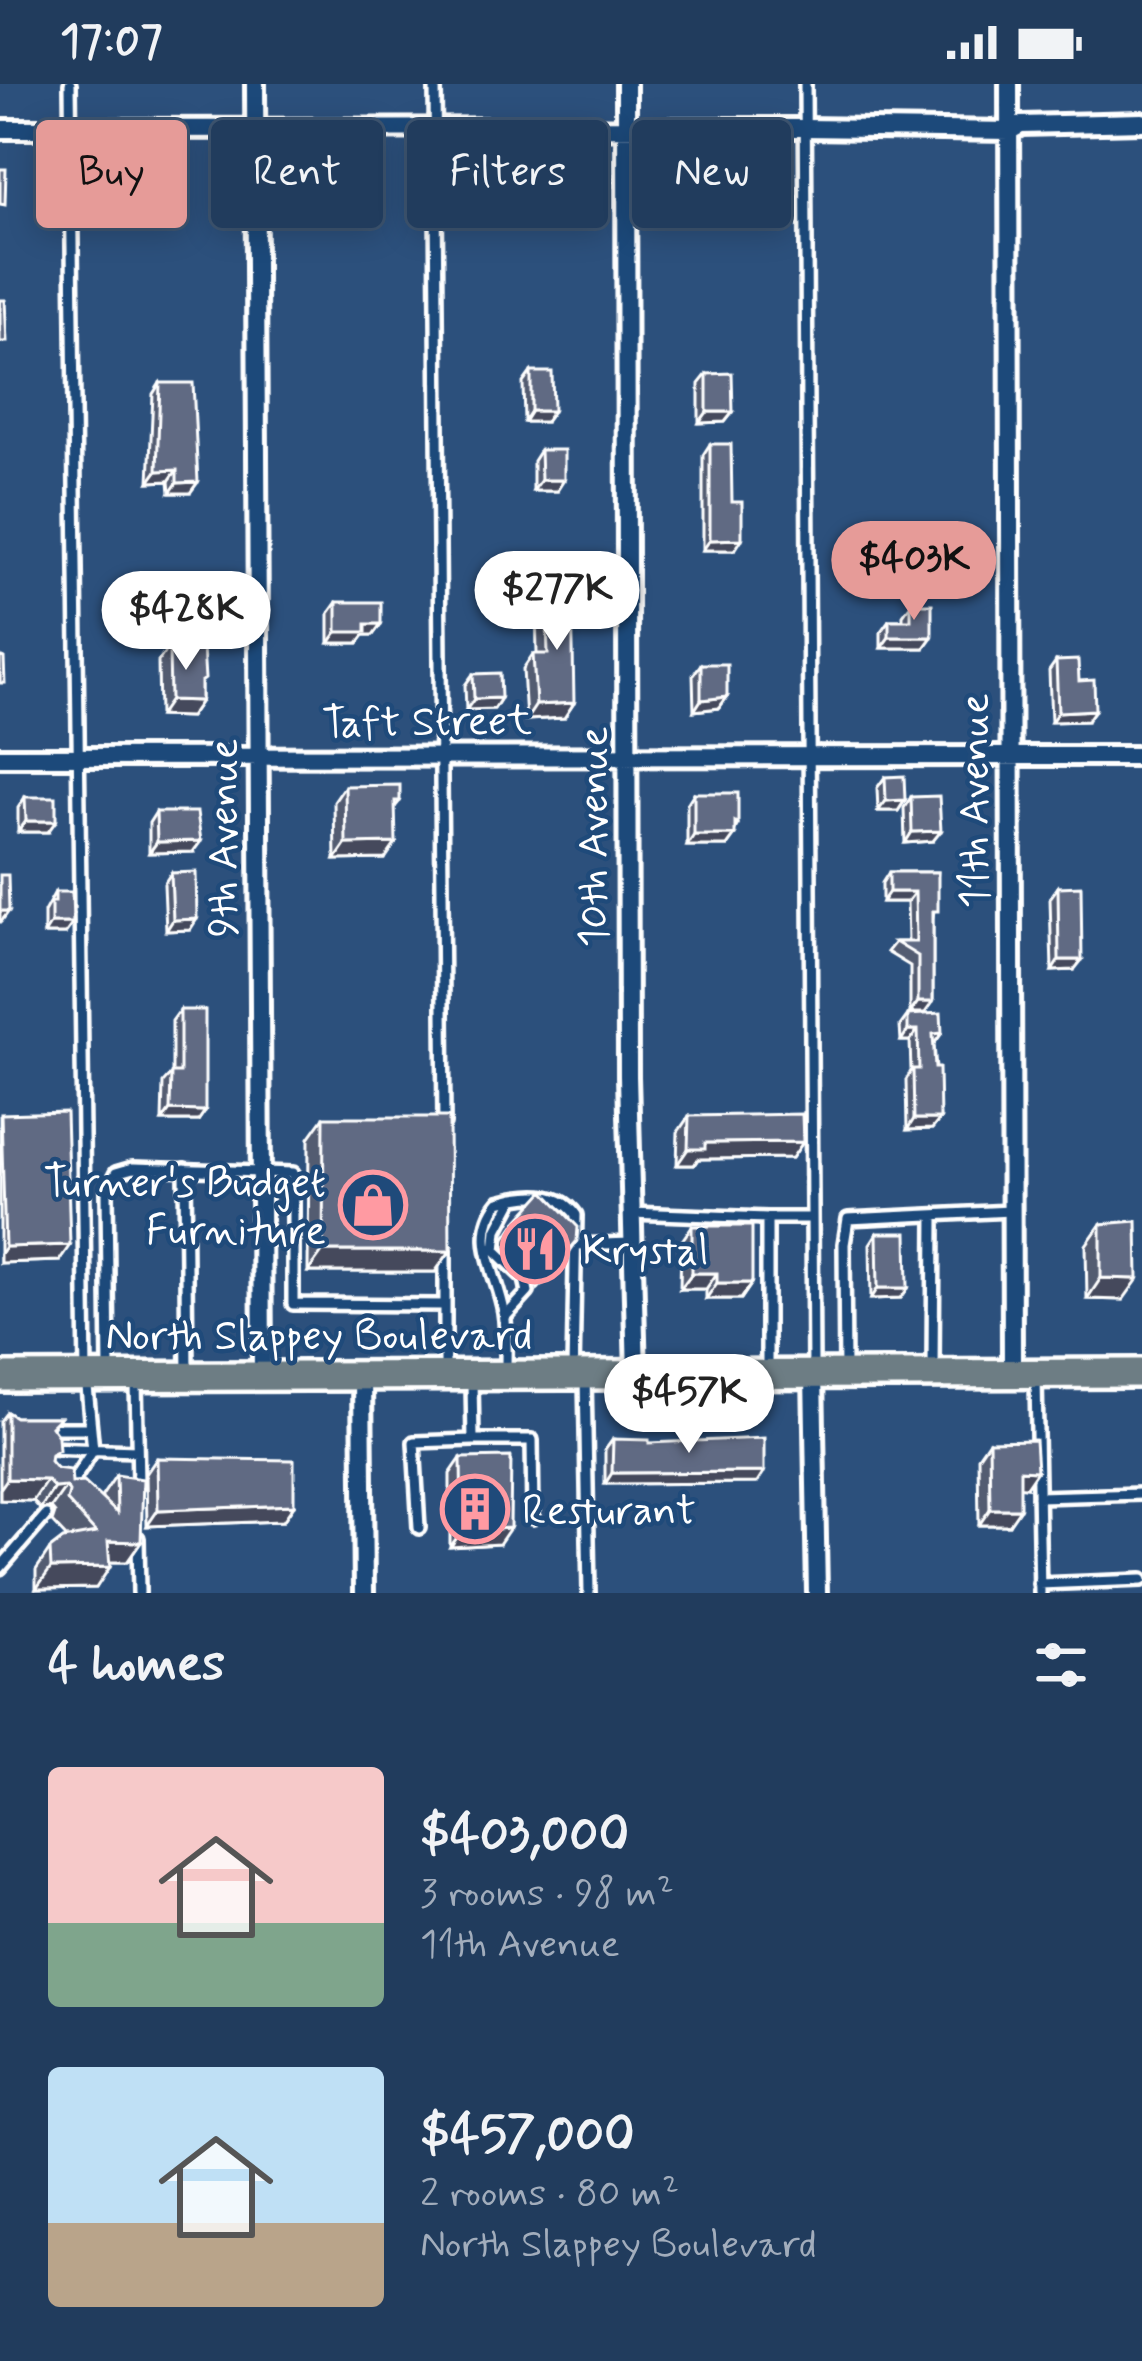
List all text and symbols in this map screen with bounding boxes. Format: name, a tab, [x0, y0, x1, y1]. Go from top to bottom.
text: 17:07	[60, 13, 163, 72]
chip: Buy	[36, 120, 187, 228]
chip: Rent	[211, 120, 383, 228]
chip: Filters	[407, 120, 608, 228]
chip: New	[632, 120, 791, 228]
pin: $403K	[830, 521, 998, 623]
text: $403K	[858, 534, 970, 585]
pin: $277K	[473, 551, 641, 653]
text: $277K	[502, 564, 612, 615]
pin: $428K	[102, 571, 270, 673]
text: $428K	[129, 584, 243, 635]
street label: 11th Avenue	[949, 693, 1004, 909]
street label: Taft Street	[322, 694, 533, 753]
street label: 10th Avenue	[568, 726, 623, 948]
street label: 9th Avenue	[198, 739, 253, 937]
place label: Turner's Budget Furniture	[44, 1157, 326, 1260]
shop icon: Turner's Budget Furniture	[338, 1170, 408, 1240]
restaurant icon: Krystal	[500, 1214, 570, 1284]
place label: Krystal	[582, 1225, 709, 1280]
street label: North Slappey Boulevard	[105, 1310, 533, 1365]
pin: $457K	[605, 1354, 773, 1456]
text: $457K	[631, 1367, 747, 1418]
building icon: Resturant	[440, 1474, 510, 1544]
place label: Resturant	[522, 1485, 696, 1540]
text: 4 homes	[48, 1632, 225, 1698]
icon: filters	[1028, 1632, 1094, 1698]
text: $403,000	[420, 1803, 629, 1869]
icon: home	[144, 1815, 288, 1959]
text: 3 rooms · 98 m²	[420, 1869, 674, 1920]
text: 11th Avenue	[420, 1920, 620, 1971]
text: $457,000	[420, 2103, 635, 2169]
icon: home	[144, 2115, 288, 2259]
text: 2 rooms · 80 m²	[420, 2169, 679, 2220]
text: North Slappey Boulevard	[420, 2220, 817, 2271]

